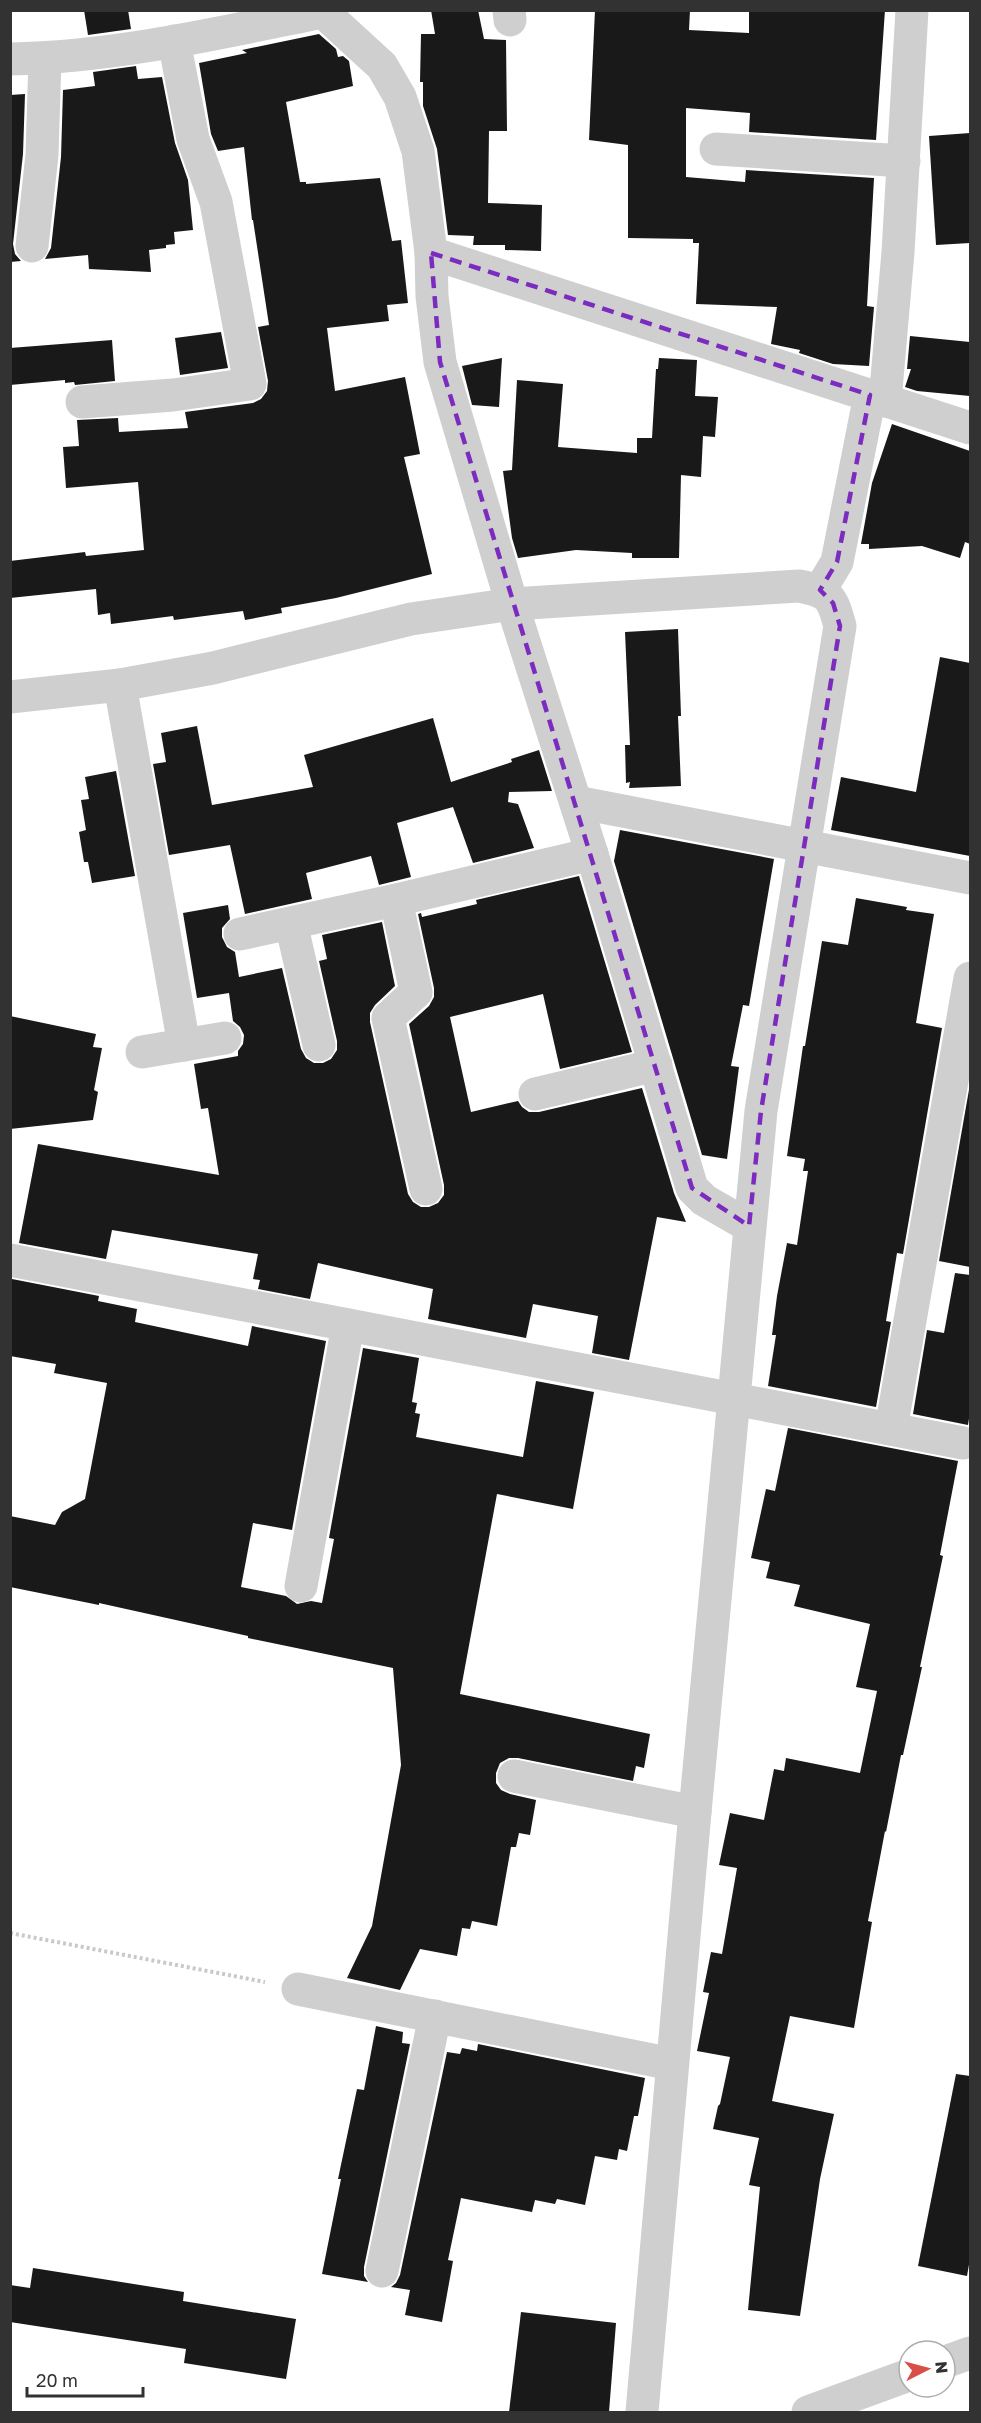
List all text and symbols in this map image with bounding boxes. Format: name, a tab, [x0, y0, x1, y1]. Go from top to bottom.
north arrow	[897, 2339, 957, 2399]
scale bar	[27, 2360, 142, 2398]
text: N	[931, 2360, 952, 2375]
text: 20 m	[36, 2369, 78, 2391]

